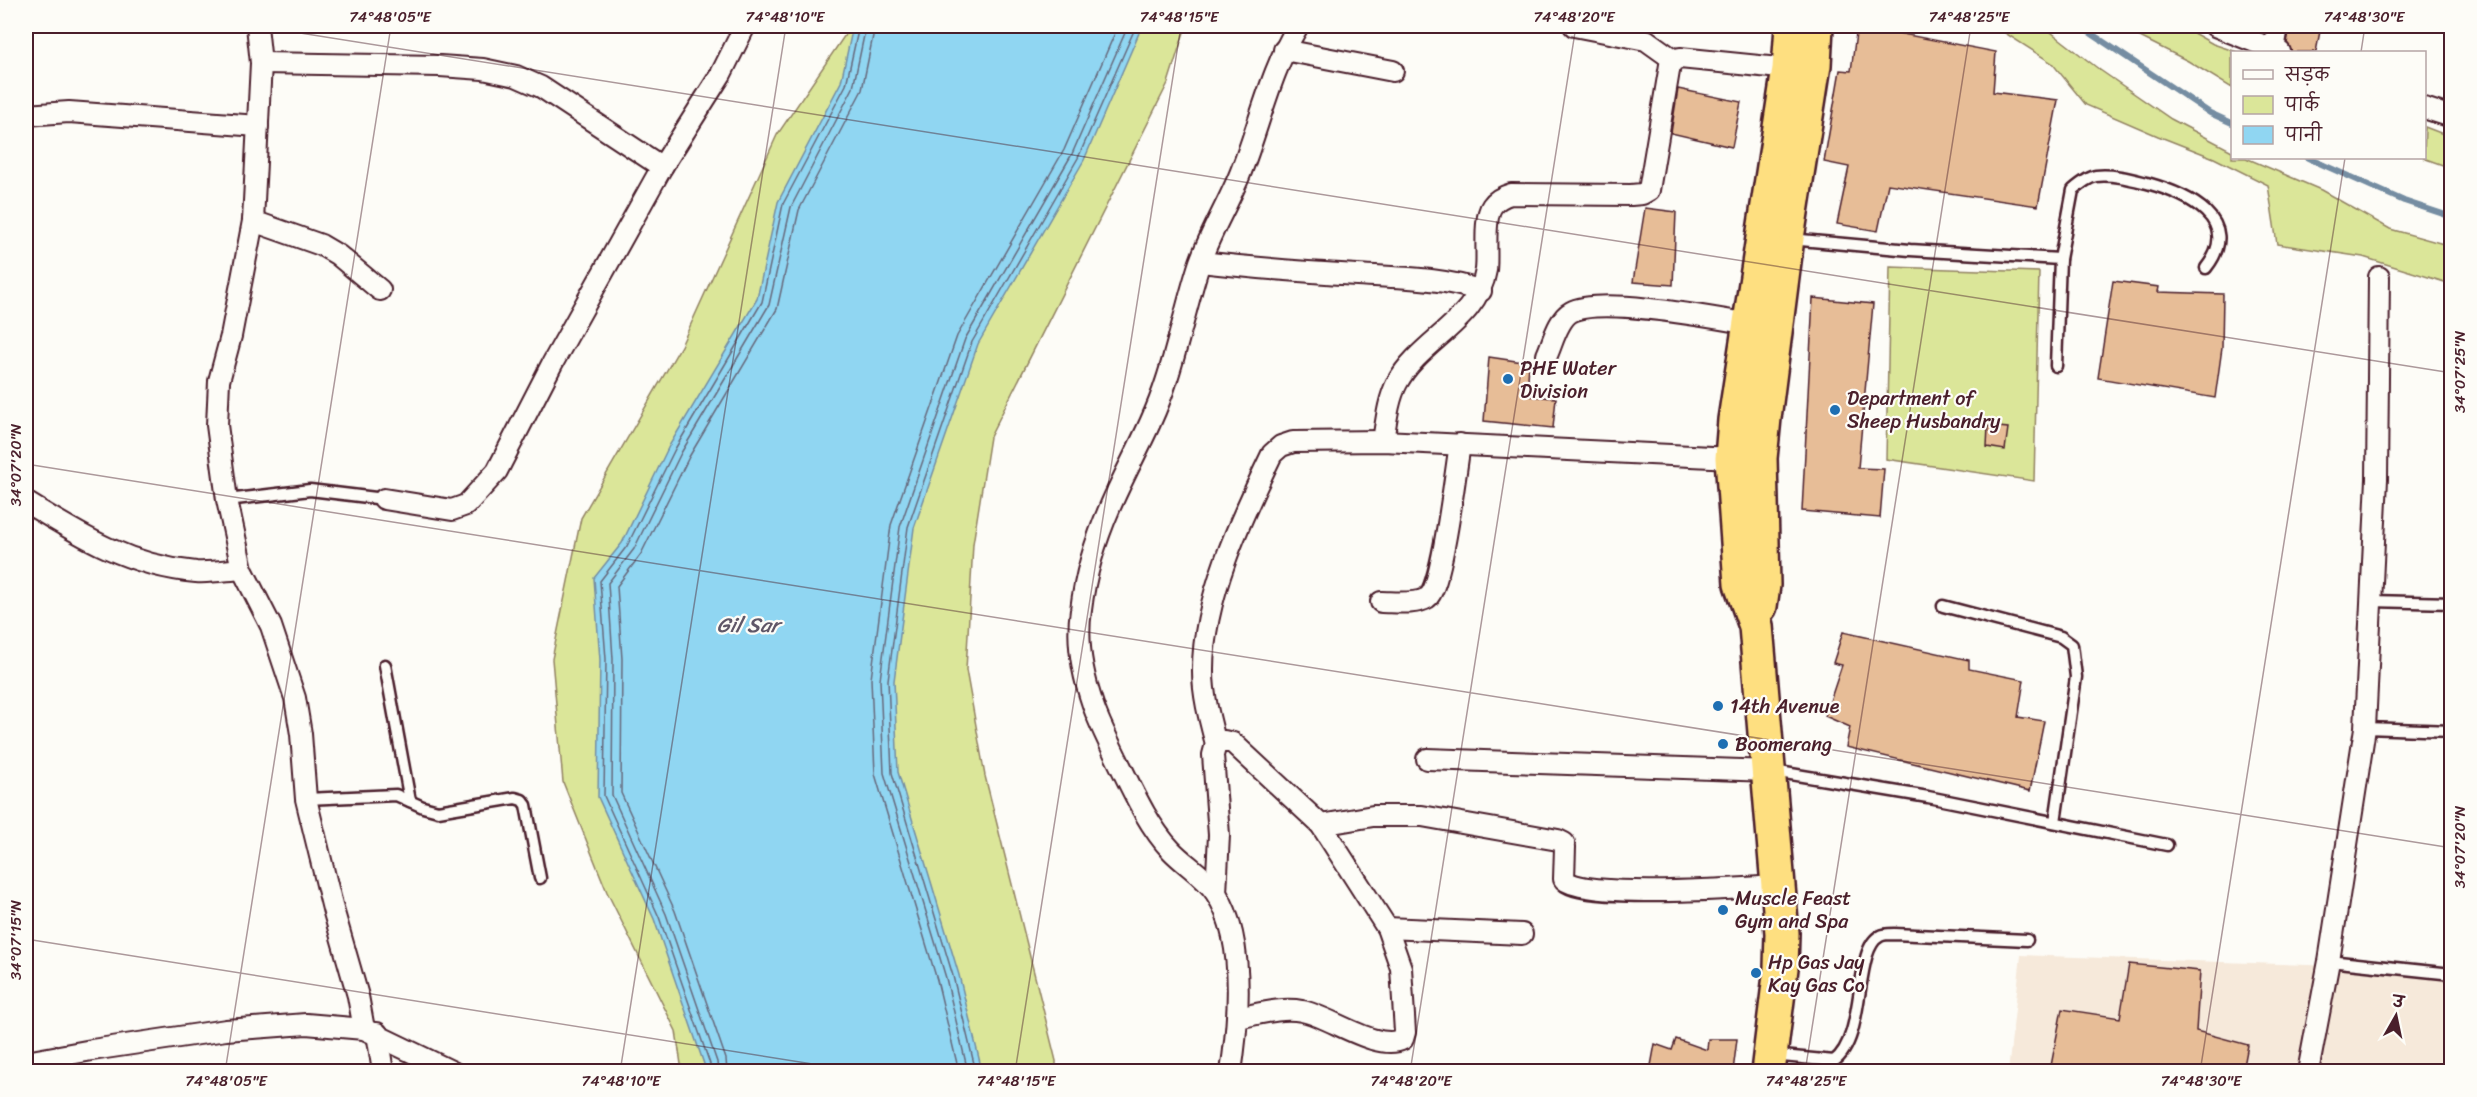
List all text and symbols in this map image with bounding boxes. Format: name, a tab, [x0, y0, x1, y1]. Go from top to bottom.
text: 74°48'05"E	[349, 4, 432, 30]
text: 74°48'10"E	[746, 4, 826, 30]
text: 74°48'15"E	[1140, 4, 1220, 30]
text: 74°48'20"E	[1533, 4, 1616, 30]
text: 74°48'25"E	[1929, 4, 2011, 30]
text: 74°48'30"E	[2324, 4, 2406, 30]
legend	[2231, 51, 2426, 159]
text: सड़क	[2284, 59, 2330, 91]
text: पार्क	[2284, 89, 2320, 121]
text: पानी	[2284, 119, 2323, 151]
text: 34°07'25"N	[2447, 330, 2473, 413]
place label: PHE Water Division	[1520, 351, 1618, 409]
marker: PHE Water Division	[1501, 372, 1515, 386]
place label: Department of Sheep Husbandry	[1847, 381, 2001, 439]
marker: Department of Sheep Husbandry	[1828, 403, 1842, 417]
text: 34°07'20"N	[3, 423, 29, 506]
water label: Gil Sar	[717, 606, 784, 644]
place label: 14th Avenue	[1730, 689, 1840, 724]
marker: 14th Avenue	[1711, 699, 1725, 713]
place label: Boomerang	[1735, 727, 1832, 762]
marker: Boomerang	[1716, 737, 1730, 751]
text: 34°07'20"N	[2447, 805, 2473, 888]
place label: Muscle Feast Gym and Spa	[1735, 881, 1851, 939]
text: 34°07'15"N	[3, 899, 29, 980]
marker: Muscle Feast Gym and Spa	[1716, 903, 1730, 917]
place label: Hp Gas Jay Kay Gas Co	[1768, 945, 1865, 1003]
marker: Hp Gas Jay Kay Gas Co	[1749, 966, 1763, 980]
north arrow	[2366, 986, 2426, 1046]
text: उ	[2389, 986, 2407, 1017]
text: 74°48'05"E	[185, 1068, 268, 1094]
text: 74°48'10"E	[582, 1068, 662, 1094]
text: 74°48'15"E	[977, 1068, 1057, 1094]
text: 74°48'20"E	[1370, 1068, 1453, 1094]
text: 74°48'25"E	[1766, 1068, 1848, 1094]
text: 74°48'30"E	[2161, 1068, 2243, 1094]

